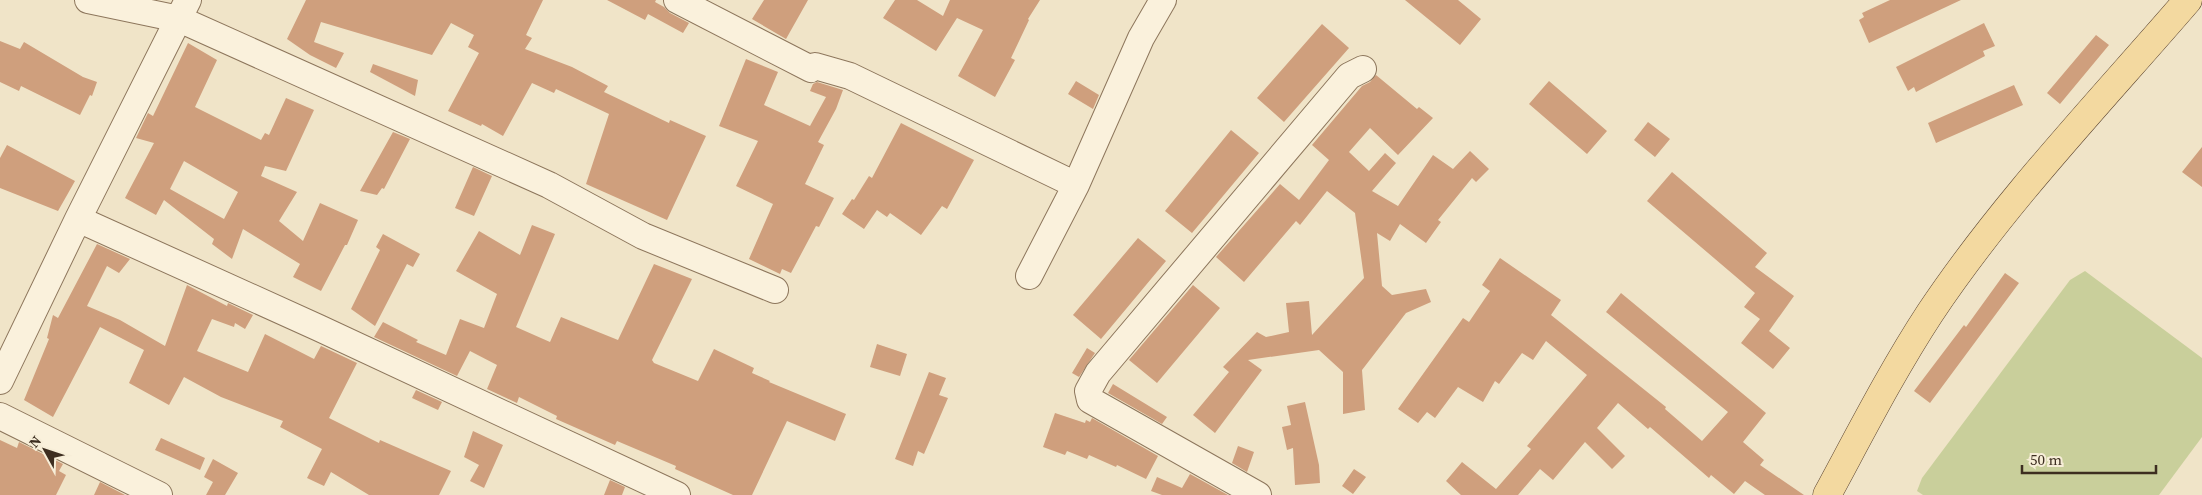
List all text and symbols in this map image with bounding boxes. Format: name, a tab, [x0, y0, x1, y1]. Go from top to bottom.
north arrow	[20, 425, 70, 475]
text: N	[24, 431, 46, 452]
scale bar	[2022, 442, 2156, 474]
text: 50 m	[2030, 449, 2062, 470]

